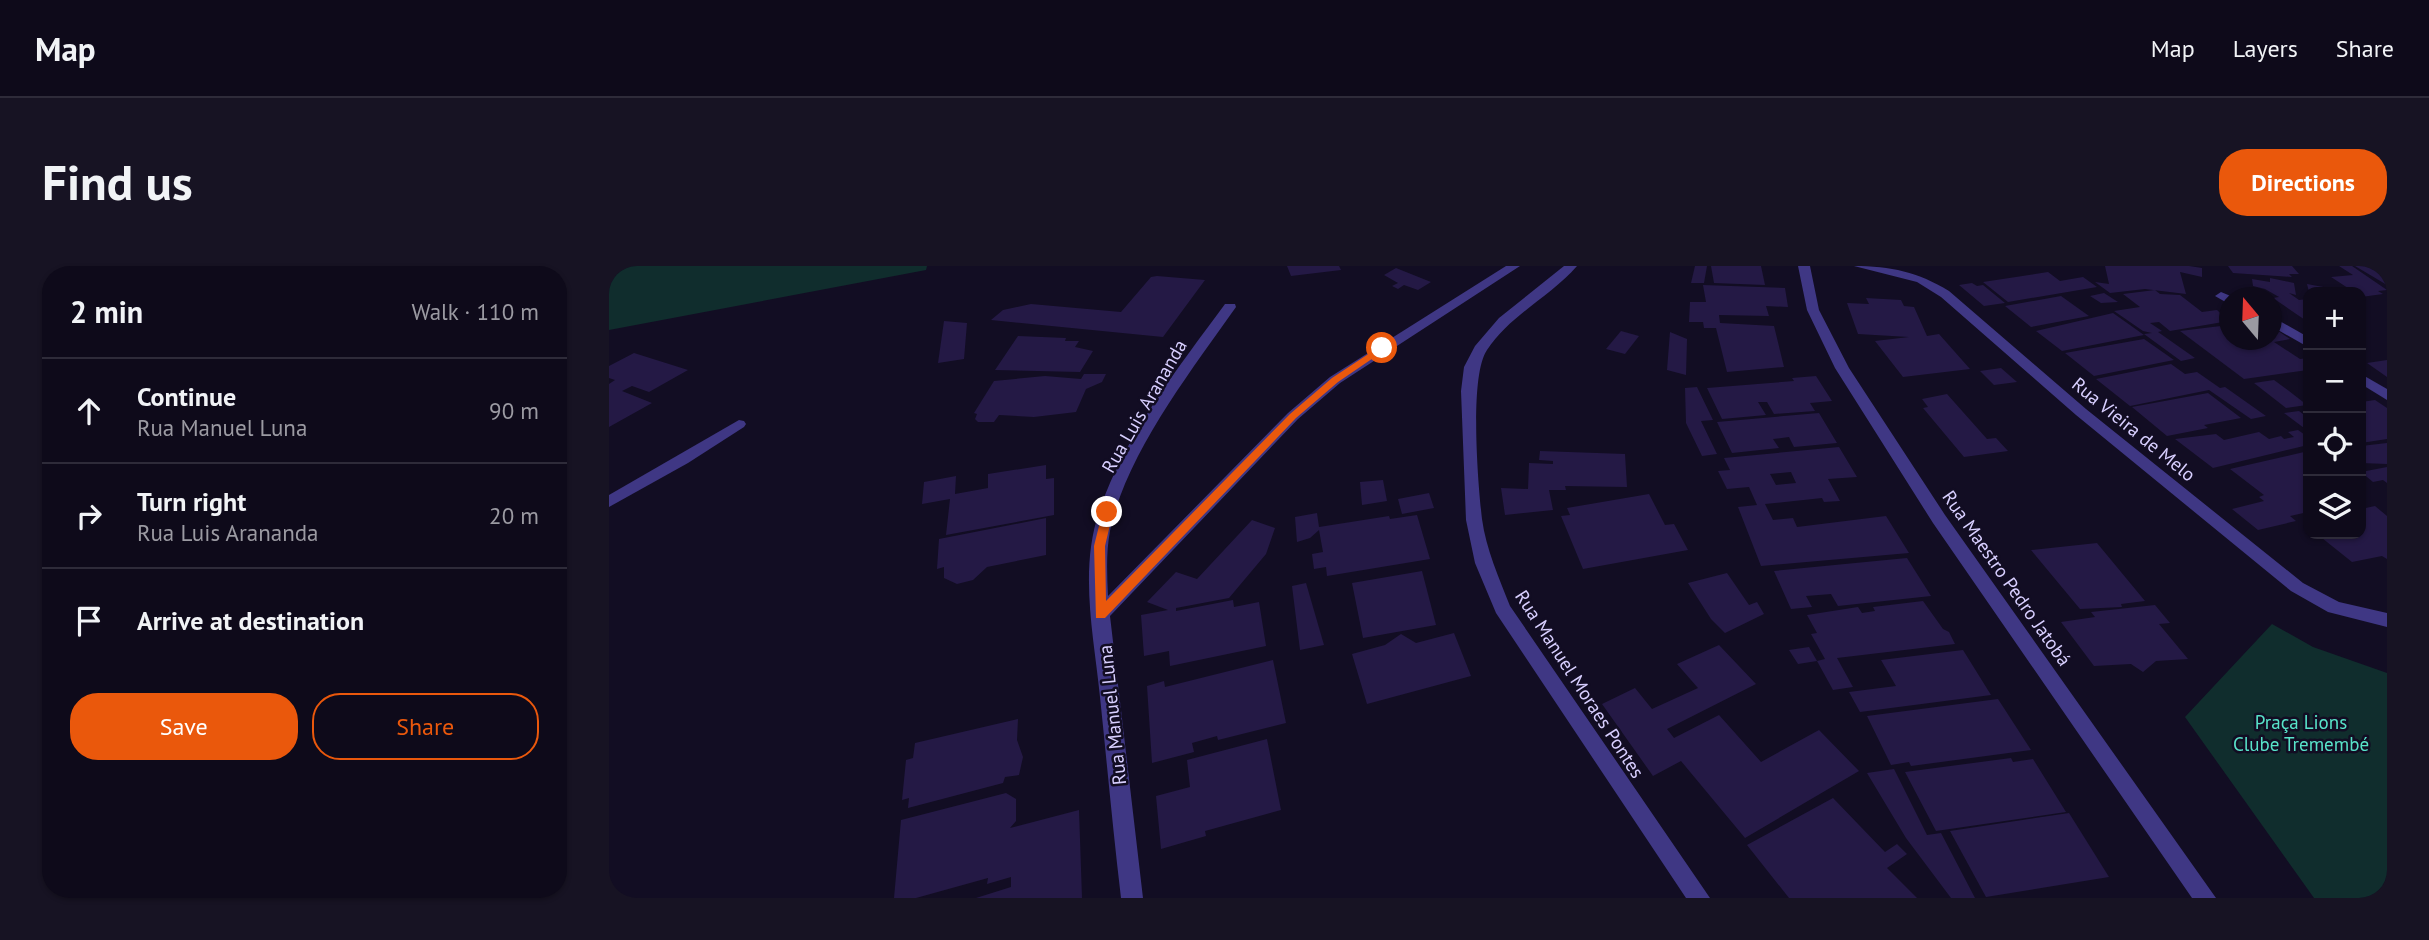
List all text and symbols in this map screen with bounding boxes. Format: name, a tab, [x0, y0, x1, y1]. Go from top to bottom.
text: Map	[35, 27, 96, 70]
text: Map	[2151, 33, 2195, 64]
text: Layers	[2233, 33, 2298, 64]
text: Share	[2336, 33, 2394, 64]
button: Directions	[2219, 149, 2387, 216]
text: Find us	[42, 150, 193, 214]
north arrow	[2219, 287, 2282, 350]
map controls	[2303, 287, 2366, 539]
button: +	[2303, 287, 2366, 350]
text: 2 min	[70, 292, 143, 331]
text: Walk · 110 m	[412, 297, 539, 326]
route start	[1366, 332, 1397, 363]
street label: Rua Luis Arananda	[1096, 335, 1192, 477]
button: −	[2303, 350, 2366, 413]
street label: Rua Vieira de Melo	[2067, 372, 2201, 486]
text: Continue	[137, 380, 236, 413]
icon: ahead	[70, 392, 108, 430]
text: 90 m	[489, 396, 539, 425]
text: Rua Manuel Luna	[137, 413, 307, 442]
button: locate	[2303, 413, 2366, 476]
button: layers	[2303, 476, 2366, 539]
text: Turn right	[137, 485, 246, 518]
street label: Rua Maestro Pedro Jatobá	[1937, 486, 2077, 670]
route end	[1091, 496, 1122, 527]
icon: right	[70, 497, 108, 535]
text: 20 m	[489, 501, 539, 530]
text: Rua Luis Arananda	[137, 518, 319, 547]
street label: Rua Manuel Moraes Pontes	[1510, 585, 1650, 783]
icon: arrive	[70, 602, 108, 640]
text: Arrive at destination	[137, 604, 364, 637]
street label: Rua Manuel Luna	[1093, 644, 1131, 786]
button: Save	[70, 693, 298, 760]
button: Share	[312, 693, 539, 760]
park label: Praça Lions Clube Tremembé	[2233, 710, 2369, 756]

